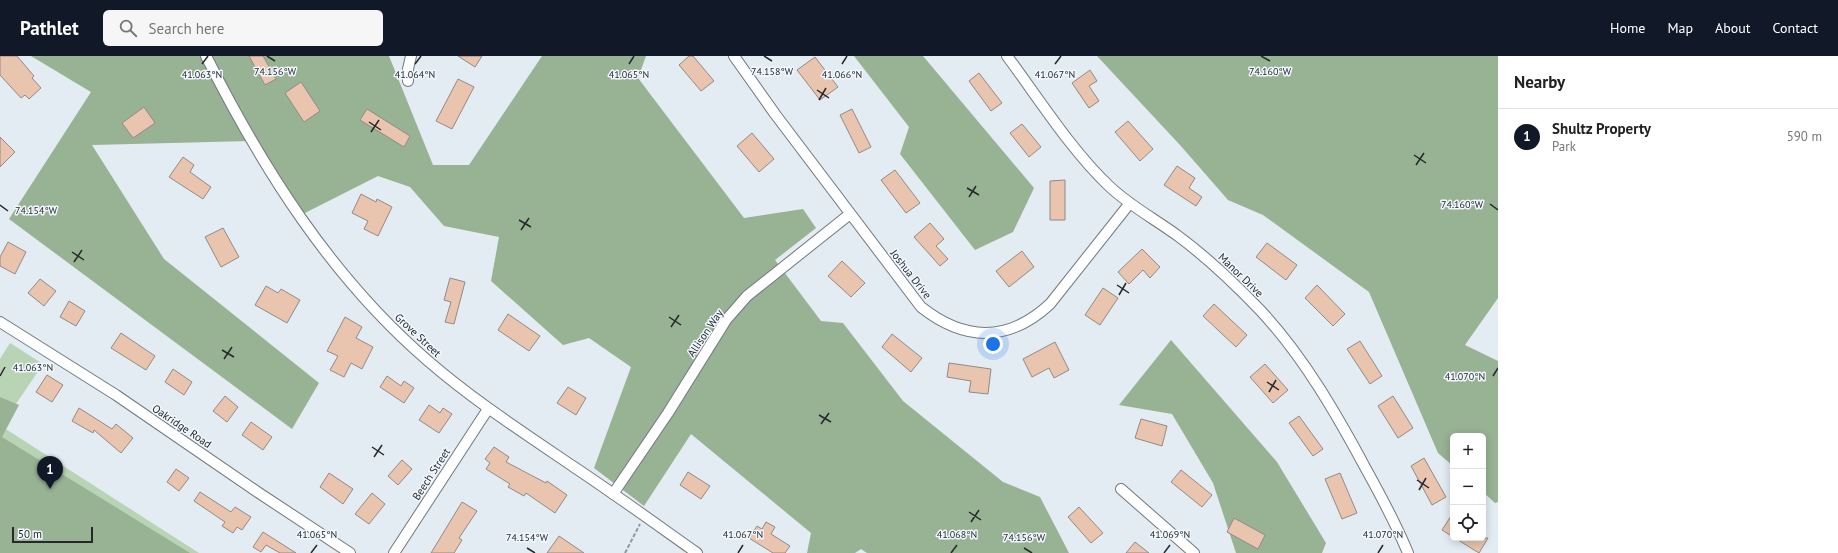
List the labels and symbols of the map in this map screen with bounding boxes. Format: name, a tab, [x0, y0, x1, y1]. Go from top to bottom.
text: 74.156°W	[254, 65, 297, 78]
text: 74.158°W	[751, 65, 794, 78]
text: 74.160°W	[1249, 65, 1292, 78]
text: 41.063°N	[182, 68, 222, 81]
text: 41.064°N	[395, 68, 435, 81]
text: 41.065°N	[609, 68, 649, 81]
text: 41.066°N	[822, 68, 862, 81]
text: 41.067°N	[1035, 68, 1075, 81]
text: 74.160°W	[1441, 198, 1484, 211]
text: 74.154°W	[15, 204, 58, 217]
street label: Joshua Drive	[887, 246, 935, 302]
street label: Manor Drive	[1215, 250, 1267, 300]
street label: Allison Way	[684, 306, 726, 359]
street label: Grove Street	[392, 310, 444, 360]
your location	[983, 334, 1003, 354]
text: 41.063°N	[13, 361, 53, 374]
text: 41.070°N	[1445, 370, 1485, 383]
street label: Oakridge Road	[150, 401, 214, 451]
street label: Beech Street	[409, 445, 453, 503]
pin: 1	[37, 456, 63, 489]
scale bar	[12, 525, 93, 544]
text: 41.065°N	[297, 528, 337, 541]
text: 41.067°N	[723, 528, 763, 541]
text: 41.068°N	[937, 528, 977, 541]
text: 41.069°N	[1150, 528, 1190, 541]
text: 41.070°N	[1363, 528, 1403, 541]
text: 74.154°W	[506, 531, 549, 544]
text: 74.156°W	[1003, 531, 1046, 544]

